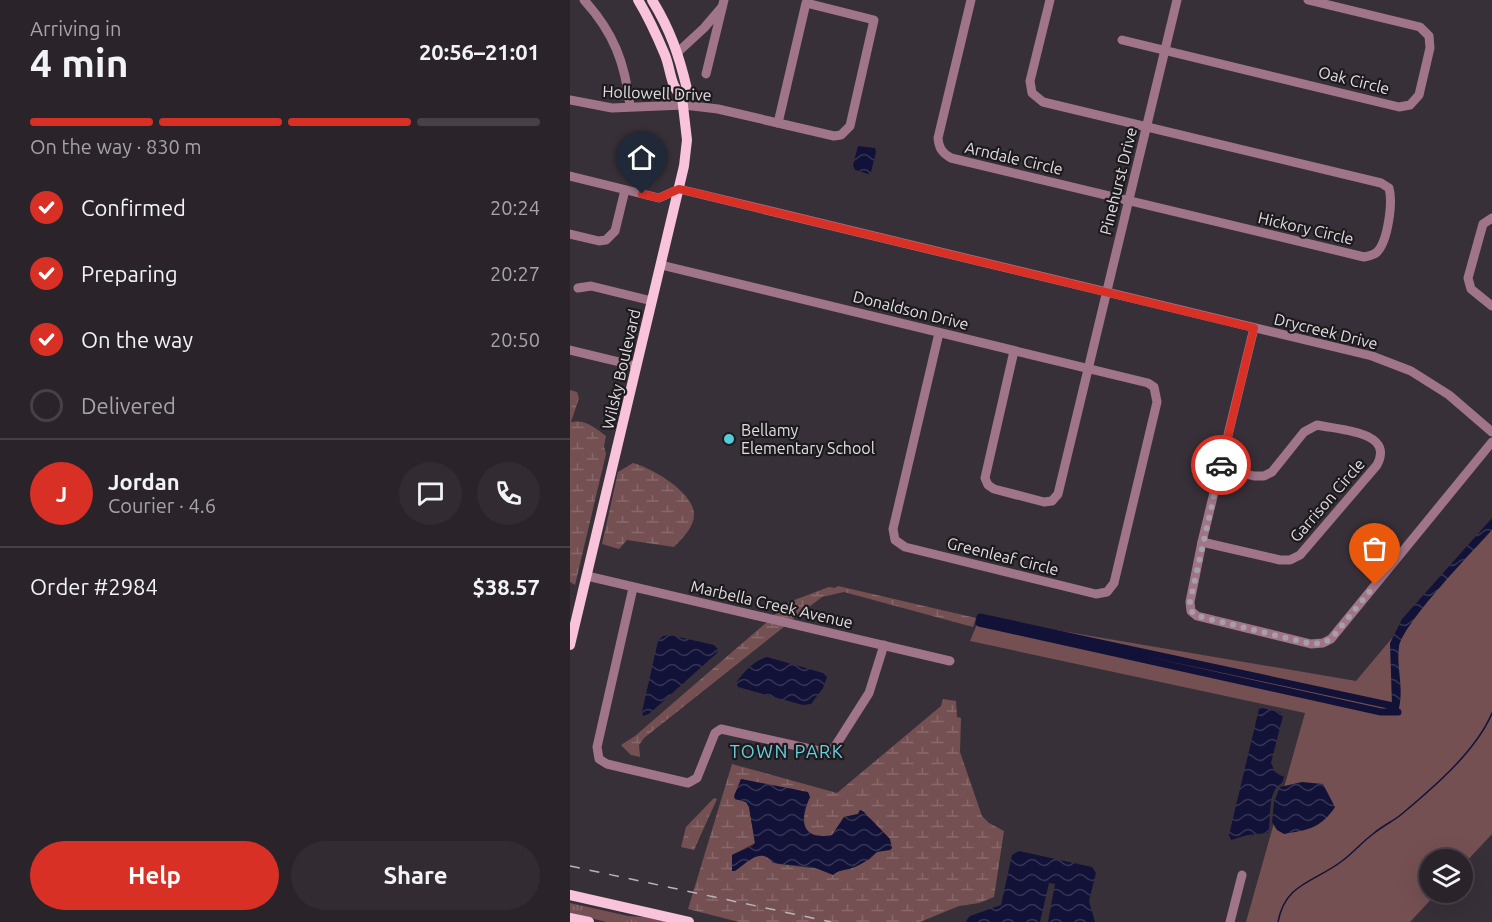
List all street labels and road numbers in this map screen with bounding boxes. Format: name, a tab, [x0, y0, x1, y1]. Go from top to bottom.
street label: Oak Circle	[1317, 62, 1391, 98]
street label: Hollowell Drive	[602, 82, 712, 104]
street label: Pinehurst Drive	[1096, 125, 1140, 237]
street label: Arndale Circle	[963, 138, 1065, 178]
street label: Hickory Circle	[1256, 208, 1356, 248]
street label: Donaldson Drive	[851, 287, 971, 333]
street label: Wilsky Boulevard	[598, 307, 644, 431]
street label: Drycreek Drive	[1272, 309, 1380, 353]
street label: Garrison Circle	[1286, 455, 1368, 545]
street label: Greenleaf Circle	[945, 533, 1061, 579]
street label: Marbella Creek Avenue	[689, 577, 855, 631]

